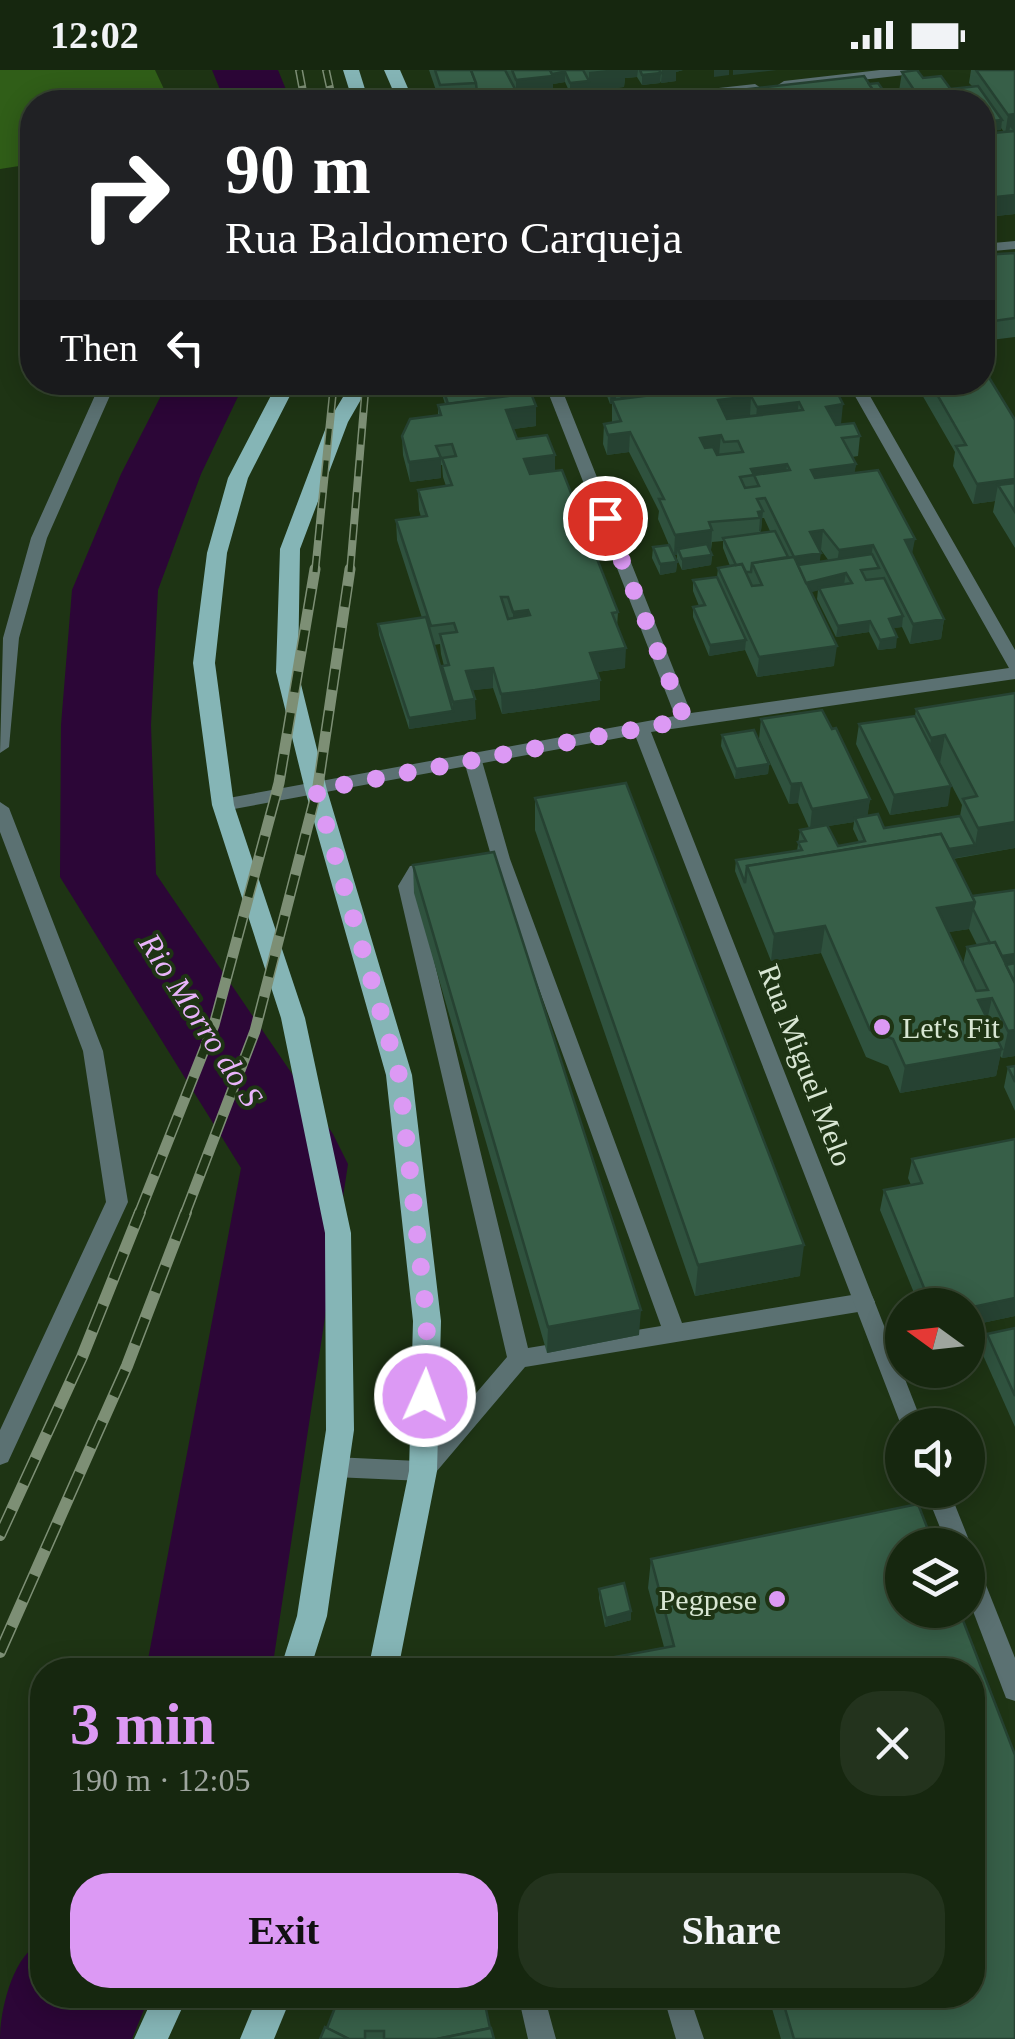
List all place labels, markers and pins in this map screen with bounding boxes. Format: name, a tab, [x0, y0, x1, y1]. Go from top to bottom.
pin	[563, 476, 648, 561]
place label: Let's Fit	[902, 1011, 1001, 1044]
marker: Let's Fit	[871, 1016, 893, 1038]
place label: Pegpese	[659, 1583, 757, 1616]
marker: Pegpese	[766, 1588, 788, 1610]

